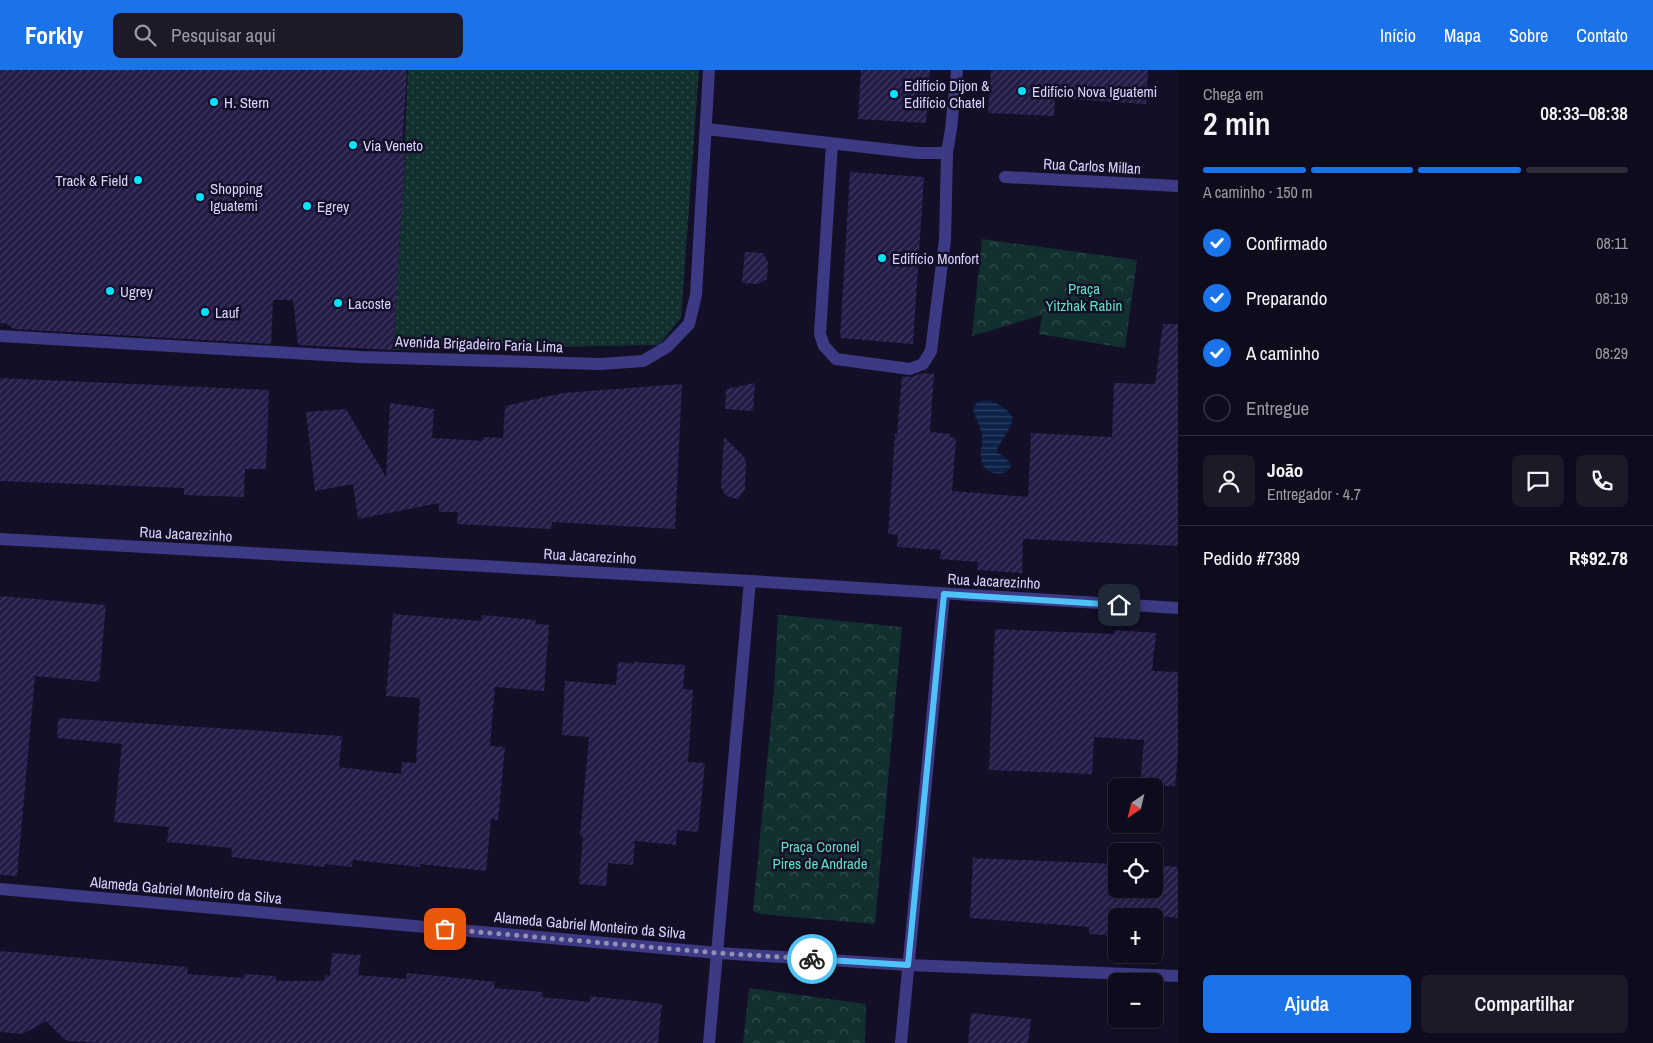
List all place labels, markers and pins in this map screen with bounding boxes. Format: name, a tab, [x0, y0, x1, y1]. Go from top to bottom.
place label: Edifício Dijon & Edifício Chatel	[904, 75, 990, 113]
place label: Edifício Nova Iguatemi	[1032, 81, 1157, 102]
marker: Edifício Nova Iguatemi	[1016, 85, 1028, 97]
marker: Edifício Dijon & Edifício Chatel	[888, 88, 900, 100]
place label: H. Stern	[224, 92, 269, 113]
marker: H. Stern	[208, 96, 220, 108]
place label: Via Veneto	[363, 135, 423, 156]
marker: Via Veneto	[347, 139, 359, 151]
place label: Track & Field	[55, 170, 128, 191]
marker: Track & Field	[132, 174, 144, 186]
place label: Shopping Iguatemi	[210, 178, 263, 216]
marker: Shopping Iguatemi	[194, 191, 206, 203]
place label: Egrey	[317, 196, 350, 217]
marker: Egrey	[301, 200, 313, 212]
place label: Edifício Monfort	[892, 248, 979, 269]
marker: Edifício Monfort	[876, 252, 888, 264]
place label: Ugrey	[120, 281, 154, 302]
marker: Ugrey	[104, 285, 116, 297]
place label: Lacoste	[348, 293, 391, 314]
marker: Lacoste	[332, 297, 344, 309]
place label: Lauf	[215, 302, 240, 323]
marker: Lauf	[199, 306, 211, 318]
pin	[1098, 584, 1140, 626]
pin	[424, 908, 466, 950]

